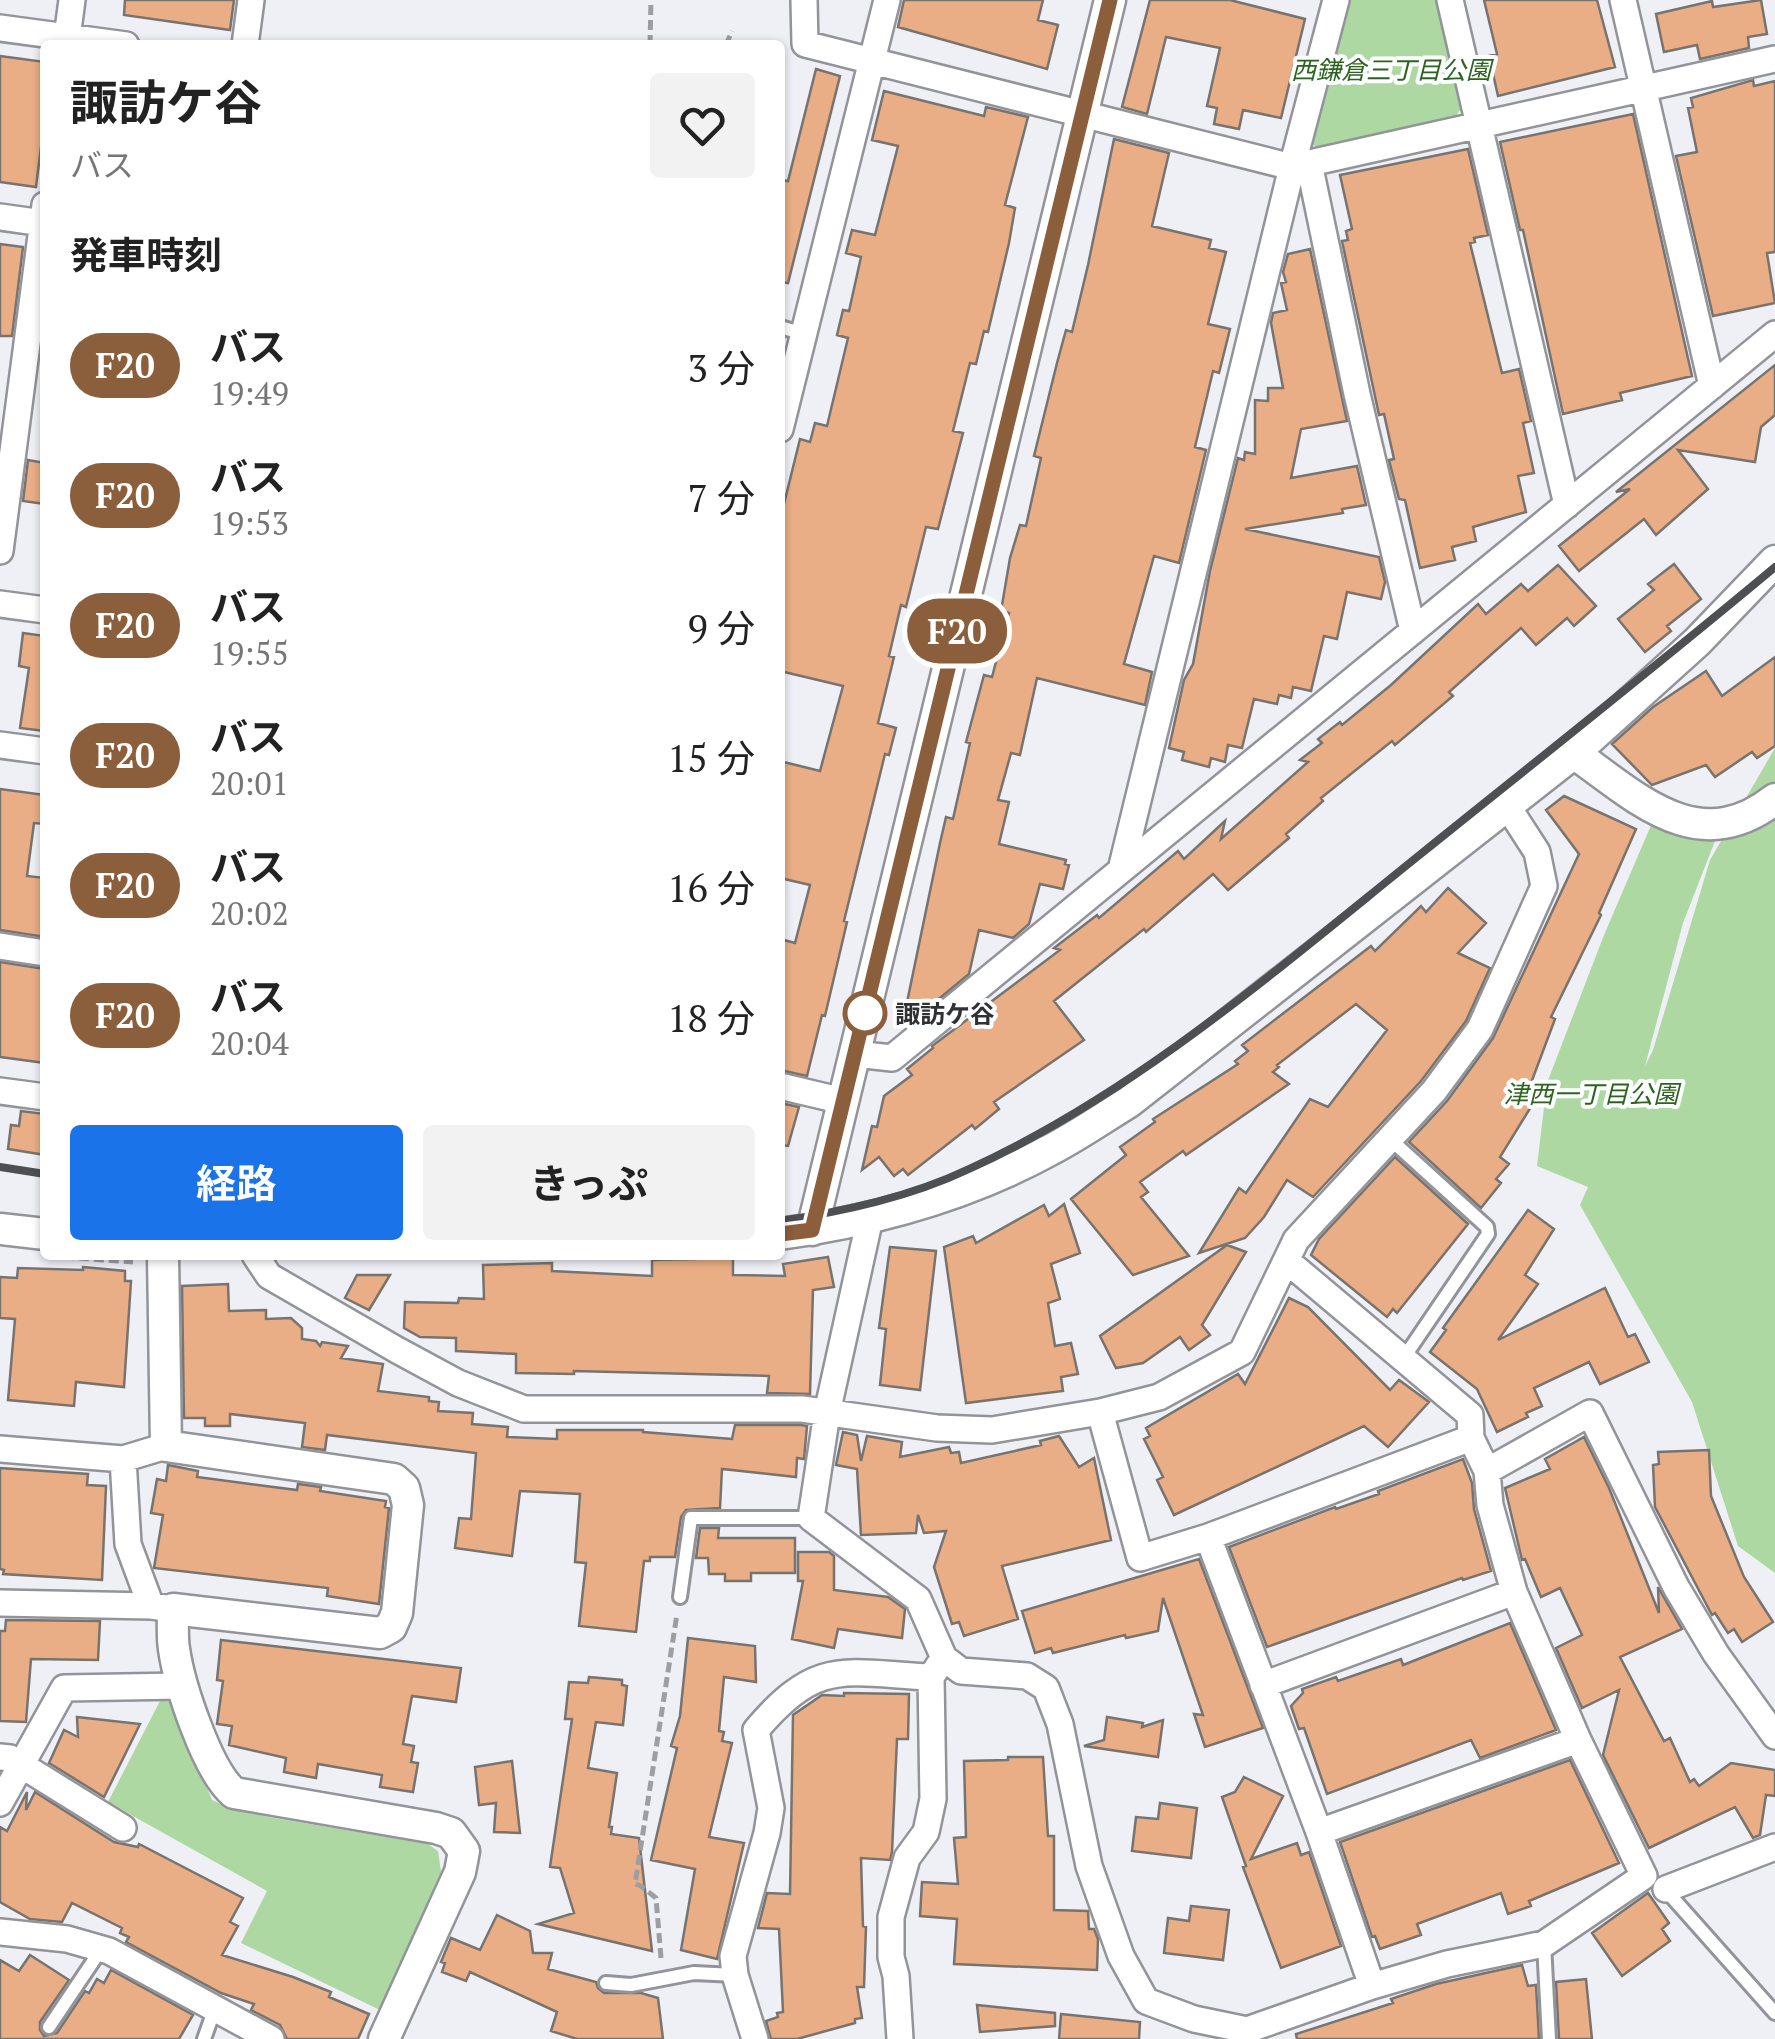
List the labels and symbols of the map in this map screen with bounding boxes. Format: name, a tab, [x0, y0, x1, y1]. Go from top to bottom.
park label: 西鎌倉三丁目公園	[1291, 53, 1494, 86]
line badge: F20	[900, 598, 1014, 664]
marker: 諏訪ケ谷	[844, 992, 886, 1034]
place label: 諏訪ケ谷	[895, 997, 995, 1030]
park label: 津西一丁目公園	[1503, 1077, 1681, 1110]

